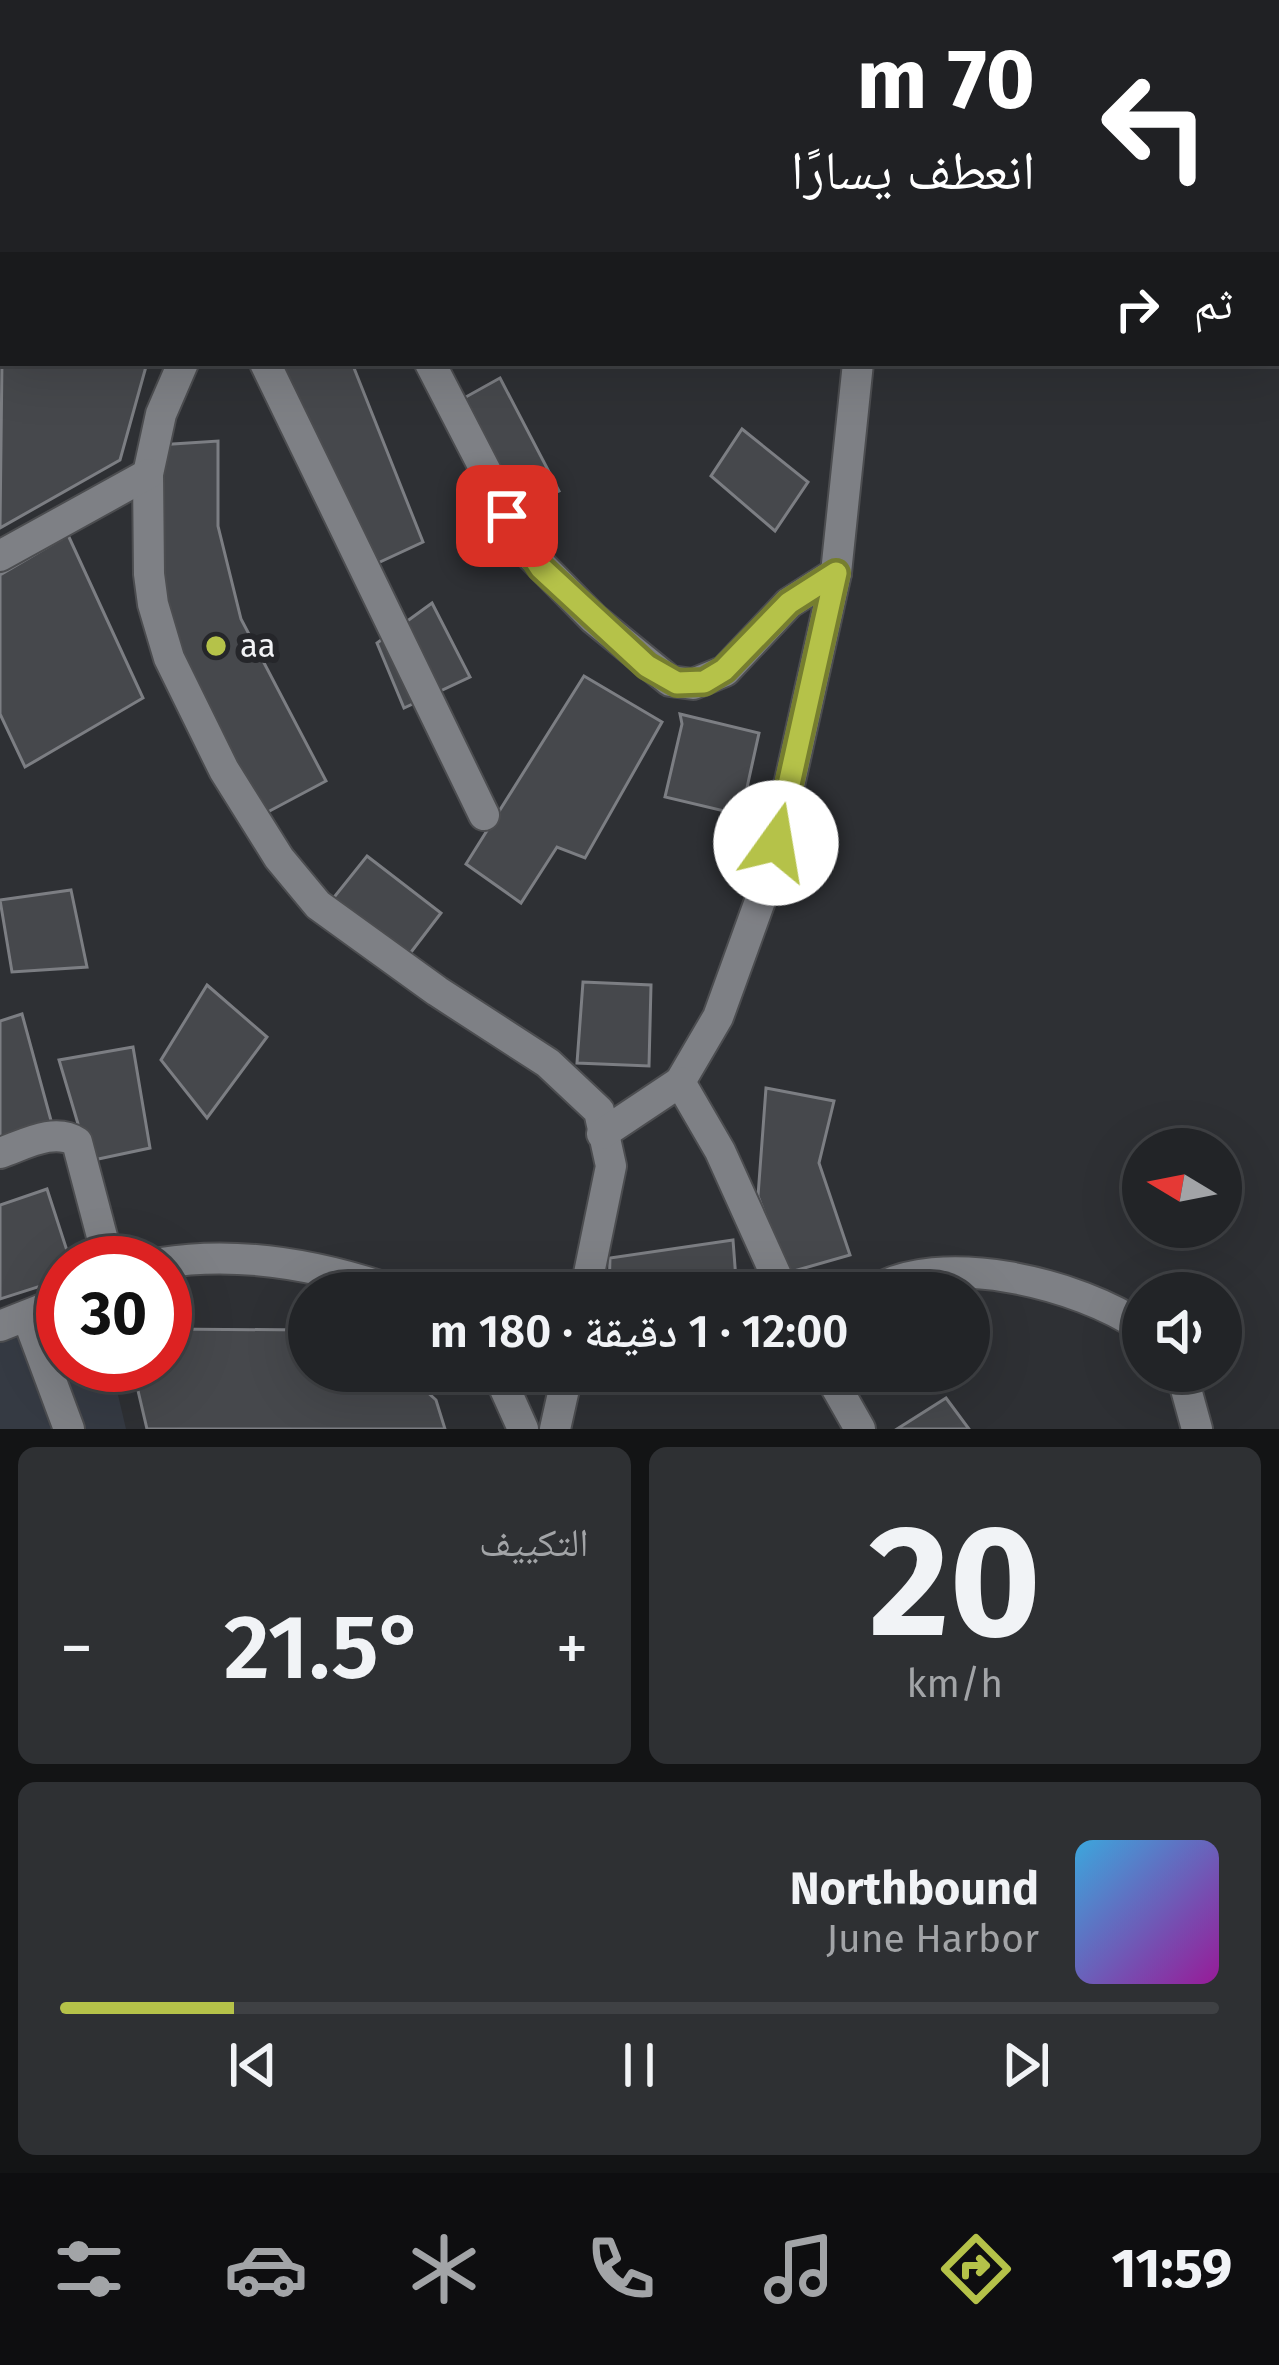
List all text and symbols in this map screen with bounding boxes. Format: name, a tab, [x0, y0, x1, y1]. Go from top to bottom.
text: 70 m	[857, 29, 1035, 130]
icon: left	[1077, 48, 1233, 204]
text: انعطف يسارًا	[791, 139, 1035, 203]
icon: right	[1104, 276, 1170, 342]
text: ثم	[1194, 277, 1233, 331]
pin	[456, 465, 558, 567]
icon: arrive	[474, 483, 540, 549]
place label: aa	[240, 626, 276, 666]
marker: aa	[203, 633, 229, 659]
position arrow	[713, 780, 839, 906]
north arrow	[1122, 1128, 1242, 1248]
map controls	[1122, 1128, 1242, 1392]
speed limit sign: 30	[36, 1236, 192, 1392]
button: sound	[1122, 1272, 1242, 1392]
text: 12:00 · 1 دقيقة · 180 m	[430, 1305, 848, 1359]
text: 20	[869, 1489, 1041, 1676]
text: التكييف	[479, 1520, 589, 1566]
text: 21.5°	[224, 1594, 425, 1702]
text: −	[60, 1609, 93, 1688]
text: +	[556, 1609, 588, 1688]
text: km/h	[906, 1661, 1003, 1707]
text: Northbound	[790, 1862, 1039, 1916]
text: June Harbor	[826, 1916, 1039, 1962]
icon: previous	[220, 2032, 286, 2098]
icon: pause	[606, 2032, 672, 2098]
icon: next	[993, 2032, 1059, 2098]
icon: filters	[47, 2227, 131, 2311]
icon: car	[224, 2227, 308, 2311]
icon: climate	[402, 2227, 486, 2311]
icon: phone	[579, 2227, 663, 2311]
icon: music	[757, 2227, 841, 2311]
icon: directions	[934, 2227, 1018, 2311]
text: 11:59	[1111, 2237, 1232, 2301]

